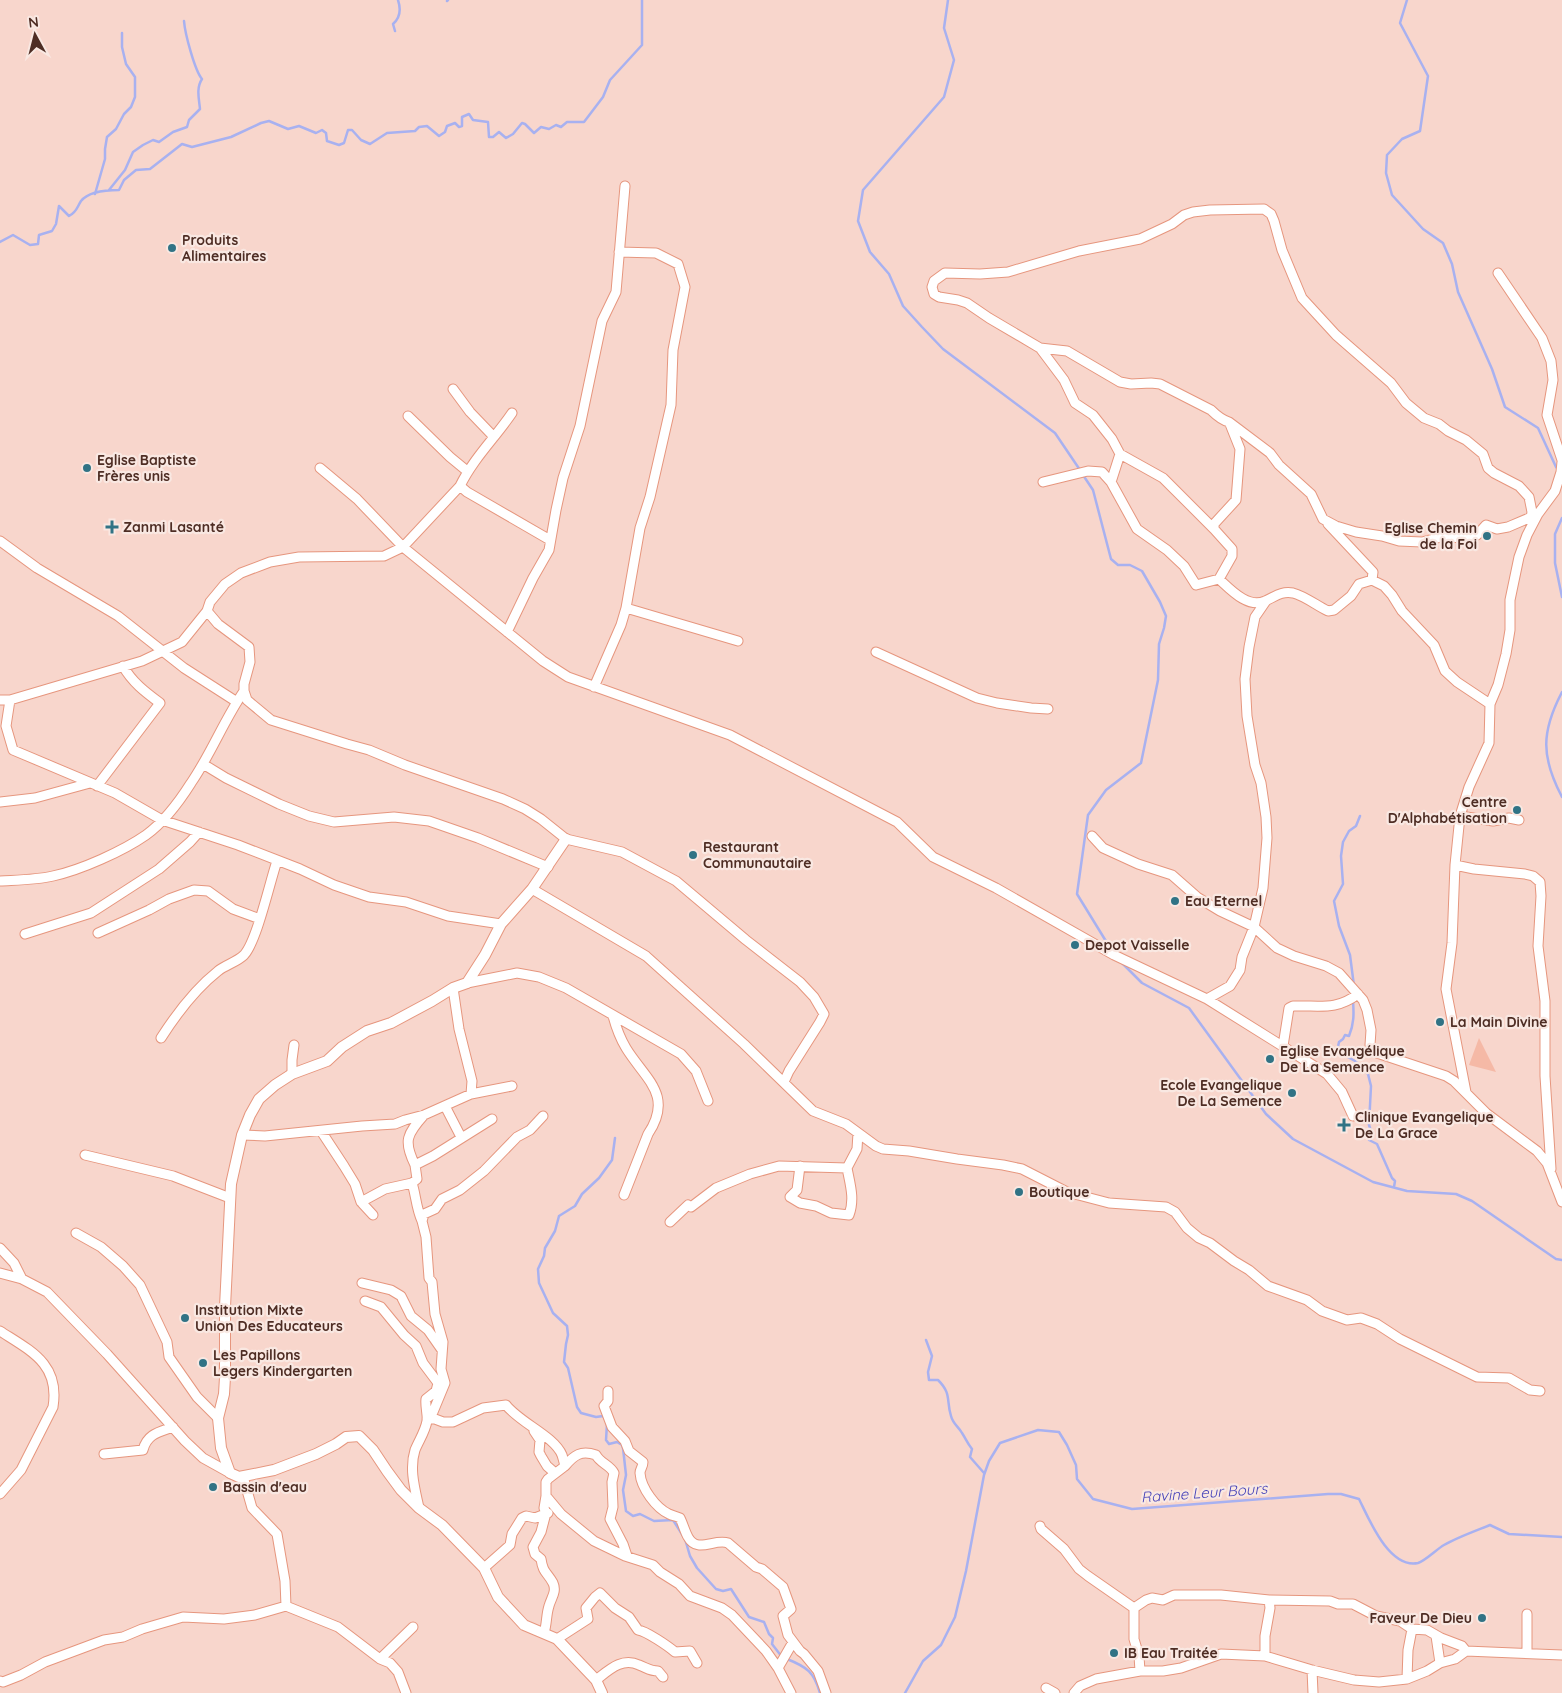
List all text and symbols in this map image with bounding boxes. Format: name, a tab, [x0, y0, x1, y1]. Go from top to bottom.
north arrow	[10, 10, 60, 60]
text: N	[27, 13, 40, 32]
place label: Produits Alimentaires	[182, 231, 266, 265]
marker: Produits Alimentaires	[166, 242, 178, 254]
place label: Eglise Baptiste Frères unis	[97, 451, 196, 485]
marker: Eglise Baptiste Frères unis	[81, 462, 93, 474]
place label: Zanmi Lasanté	[123, 518, 224, 536]
place label: Eglise Chemin de la Foi	[1384, 519, 1477, 553]
marker: Zanmi Lasanté	[105, 520, 119, 534]
marker: Eglise Chemin de la Foi	[1481, 530, 1493, 542]
place label: Centre D'Alphabétisation	[1388, 793, 1507, 827]
marker: Centre D'Alphabétisation	[1511, 804, 1523, 816]
place label: Restaurant Communautaire	[703, 838, 812, 872]
marker: Restaurant Communautaire	[687, 849, 699, 861]
place label: Eau Eternel	[1185, 892, 1262, 910]
marker: Eau Eternel	[1169, 895, 1181, 907]
place label: Depot Vaisselle	[1085, 936, 1189, 954]
marker: Depot Vaisselle	[1069, 939, 1081, 951]
place label: La Main Divine	[1450, 1013, 1548, 1031]
marker: La Main Divine	[1434, 1016, 1446, 1028]
place label: Eglise Evangélique De La Semence	[1280, 1042, 1405, 1076]
marker: Eglise Evangélique De La Semence	[1264, 1053, 1276, 1065]
place label: Ecole Evangelique De La Semence	[1160, 1076, 1282, 1110]
marker: Ecole Evangelique De La Semence	[1286, 1087, 1298, 1099]
place label: Clinique Evangelique De La Grace	[1355, 1108, 1494, 1142]
marker: Clinique Evangelique De La Grace	[1337, 1118, 1351, 1132]
place label: Boutique	[1029, 1183, 1089, 1201]
marker: Boutique	[1013, 1186, 1025, 1198]
place label: Institution Mixte Union Des Educateurs	[195, 1301, 343, 1335]
marker: Institution Mixte Union Des Educateurs	[179, 1312, 191, 1324]
place label: Les Papillons Legers Kindergarten	[213, 1346, 352, 1380]
marker: Les Papillons Legers Kindergarten	[197, 1357, 209, 1369]
place label: Bassin d'eau	[223, 1478, 307, 1496]
water label: Ravine Leur Bours	[1140, 1479, 1269, 1506]
marker: Bassin d'eau	[207, 1481, 219, 1493]
place label: Faveur De Dieu	[1369, 1609, 1472, 1627]
marker: Faveur De Dieu	[1476, 1612, 1488, 1624]
place label: IB Eau Traitée	[1124, 1644, 1218, 1662]
marker: IB Eau Traitée	[1108, 1647, 1120, 1659]

